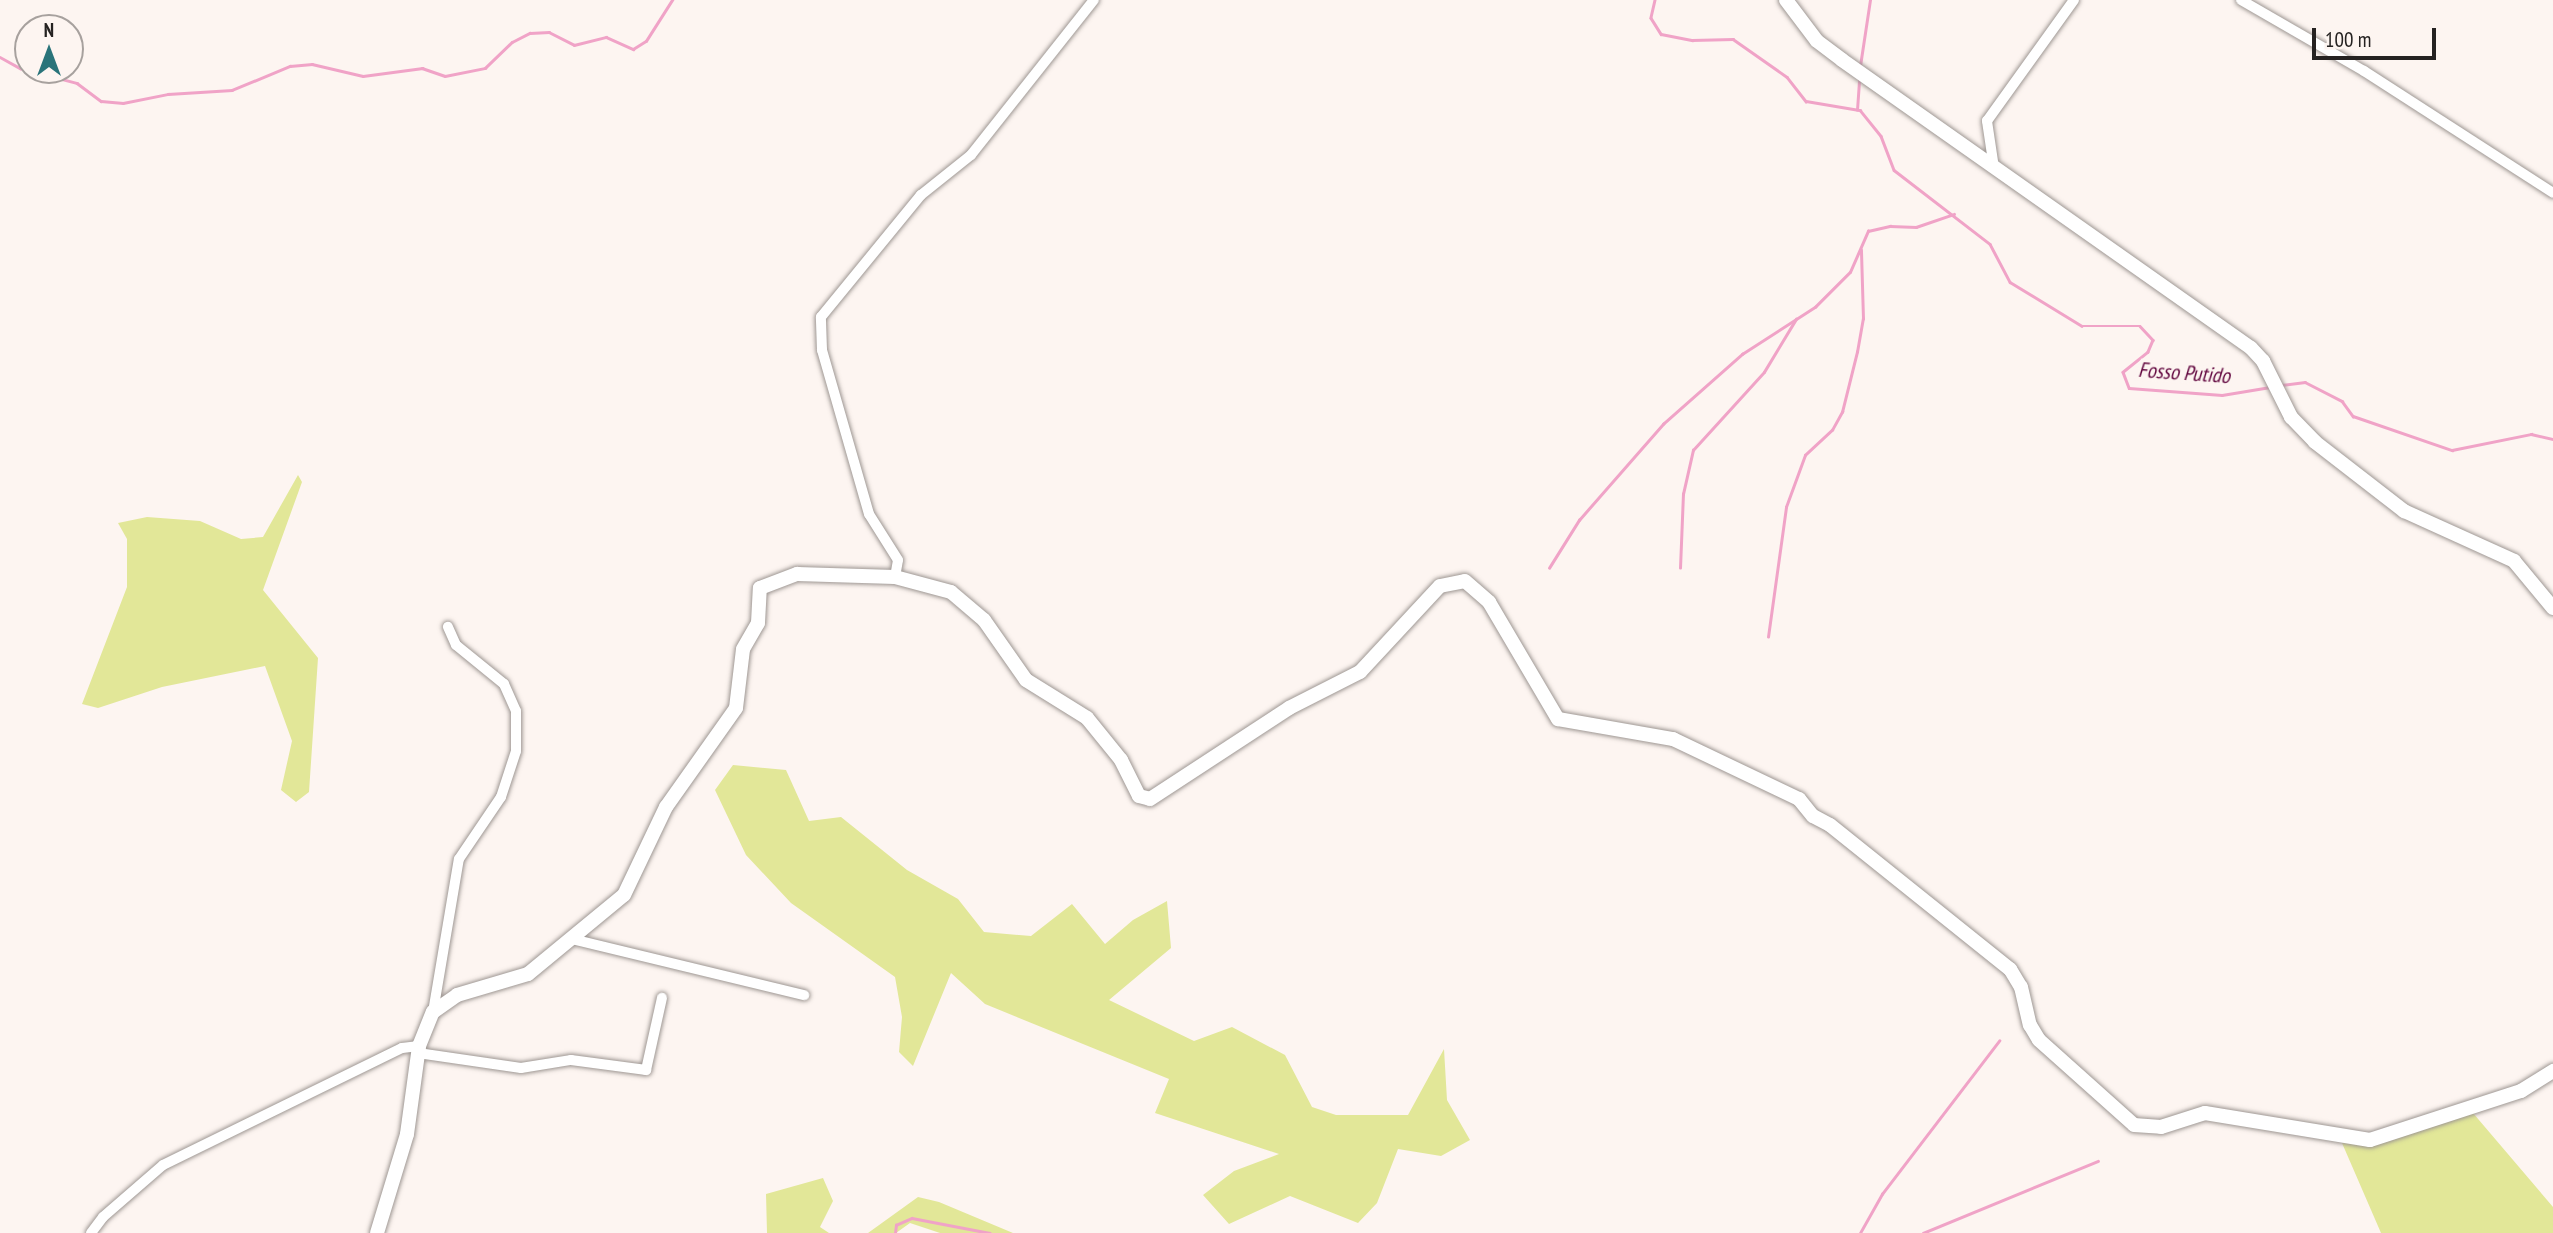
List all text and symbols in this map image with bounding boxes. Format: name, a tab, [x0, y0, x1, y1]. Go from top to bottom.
north arrow	[14, 14, 84, 84]
scale bar	[2315, 14, 2439, 58]
text: N	[44, 18, 54, 42]
text: 100 m	[2325, 26, 2371, 53]
water label: Fosso Putido	[2137, 357, 2231, 389]

